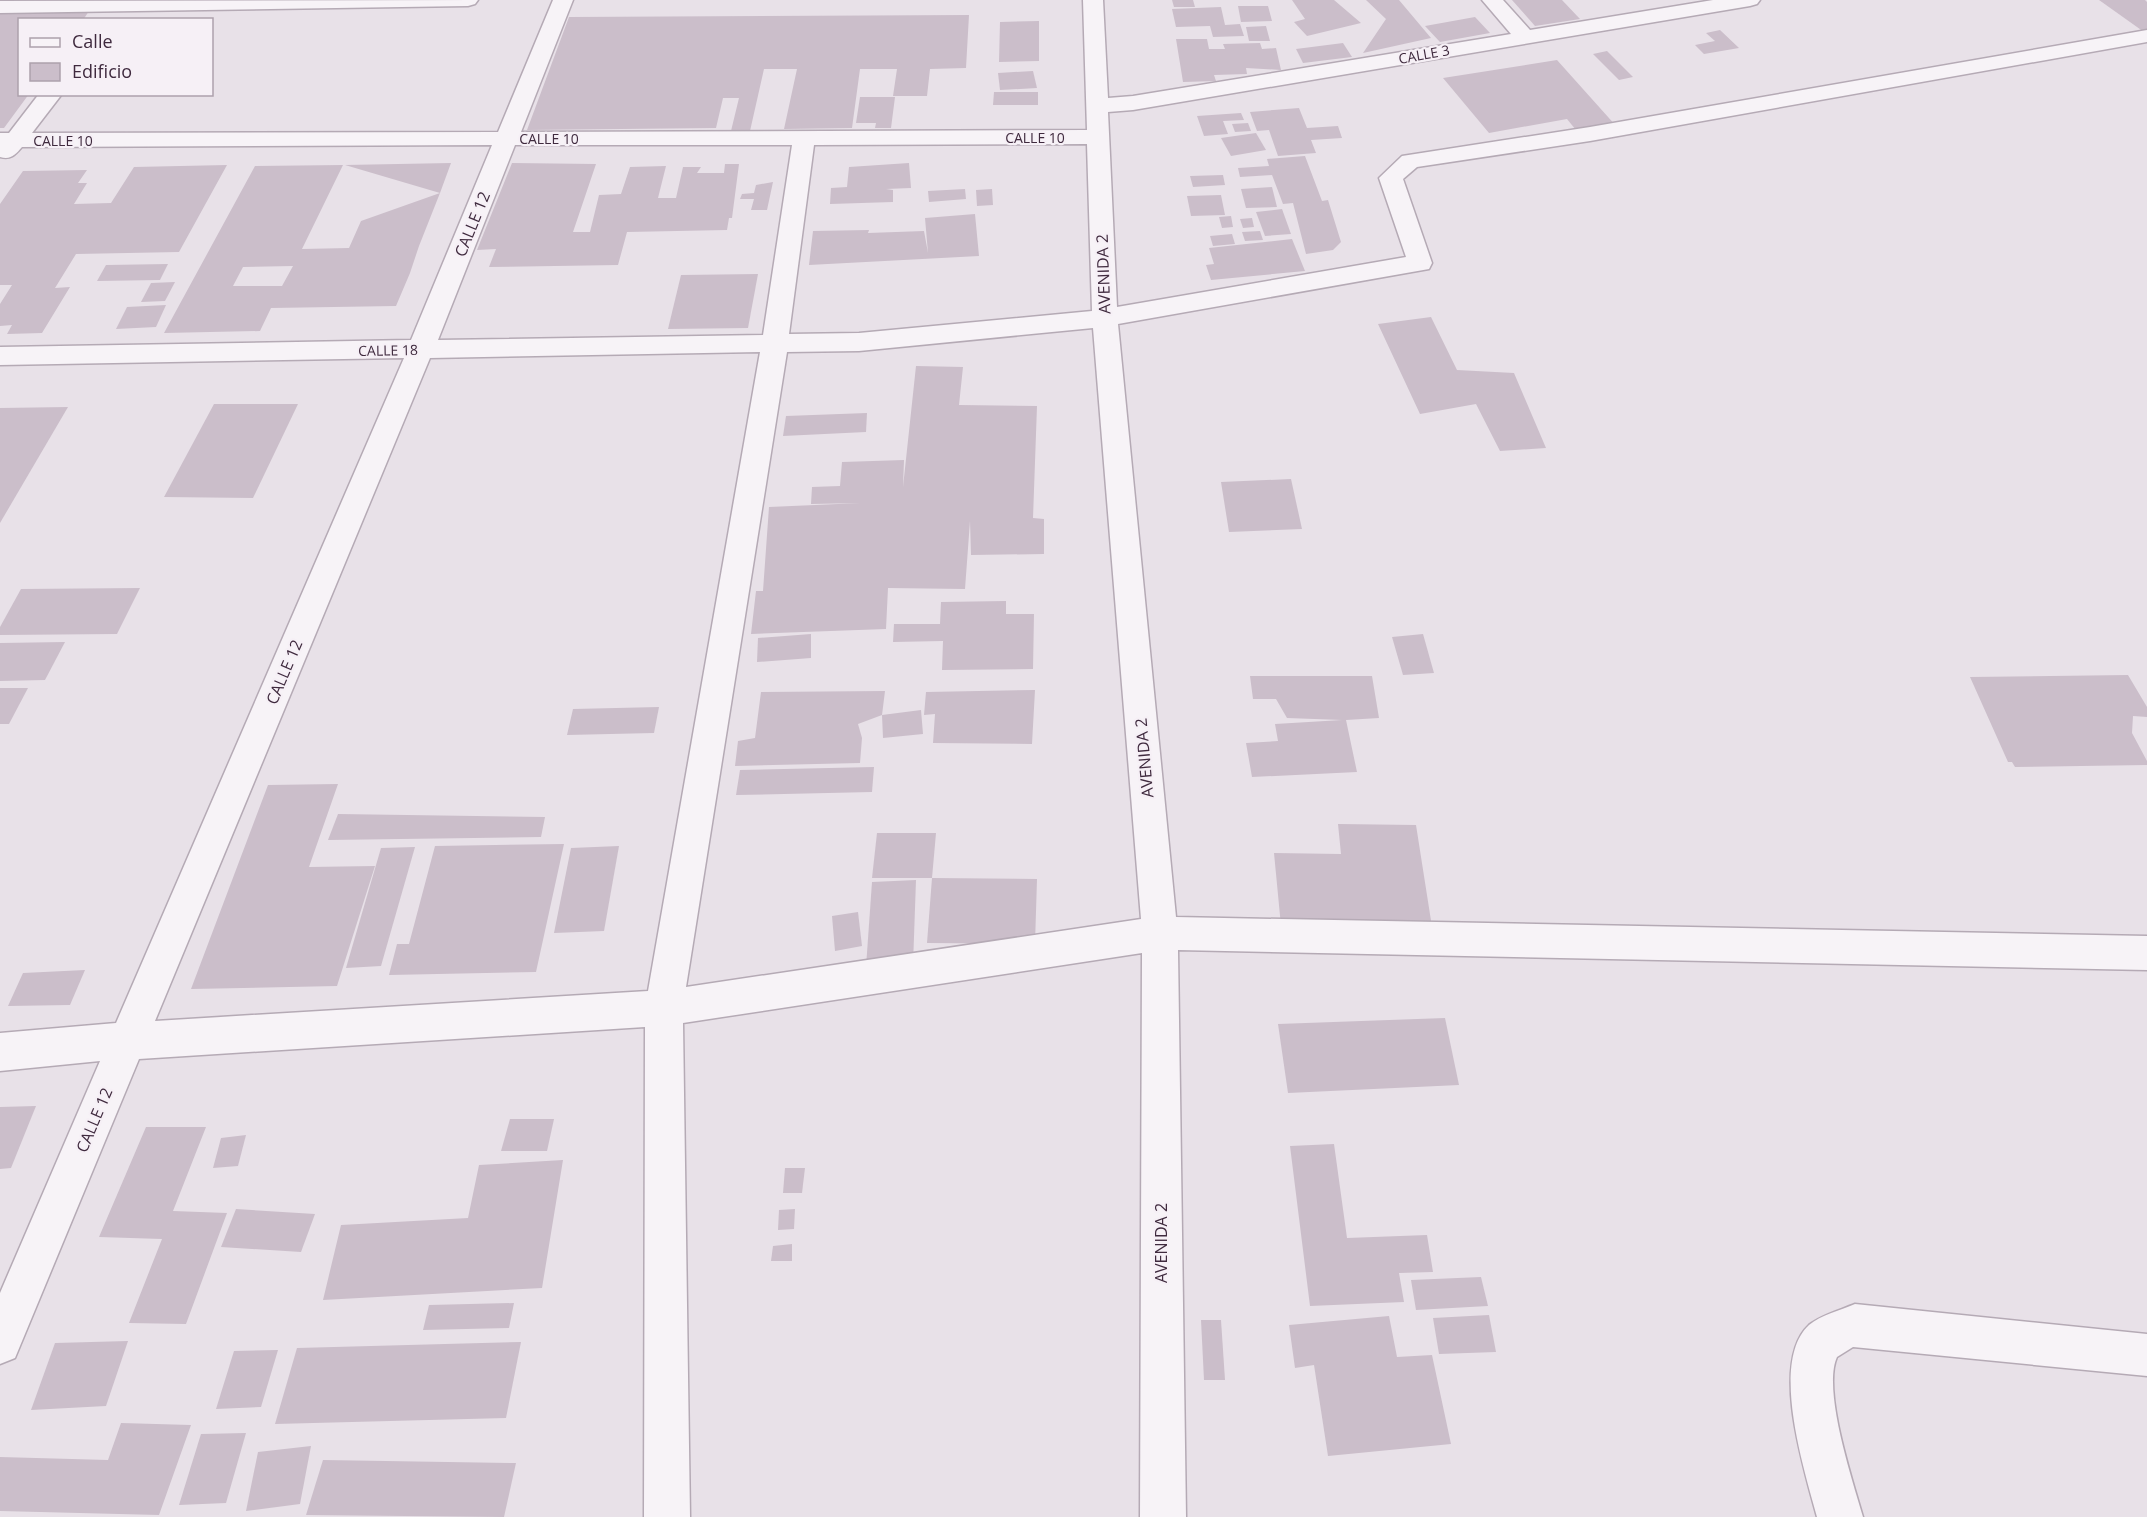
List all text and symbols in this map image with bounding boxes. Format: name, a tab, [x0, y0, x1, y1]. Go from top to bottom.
legend	[18, 18, 213, 96]
text: Calle	[72, 29, 113, 53]
street label: CALLE 3	[1397, 40, 1451, 68]
text: Edificio	[72, 59, 132, 83]
street label: CALLE 10	[1005, 128, 1065, 147]
street label: CALLE 10	[519, 129, 579, 148]
street label: CALLE 10	[33, 131, 93, 150]
street label: CALLE 12	[449, 188, 495, 260]
street label: AVENIDA 2	[1091, 234, 1115, 314]
street label: CALLE 18	[358, 340, 418, 360]
street label: CALLE 12	[261, 636, 307, 708]
street label: AVENIDA 2	[1130, 717, 1158, 799]
street label: CALLE 12	[71, 1084, 117, 1156]
street label: AVENIDA 2	[1150, 1203, 1172, 1283]

